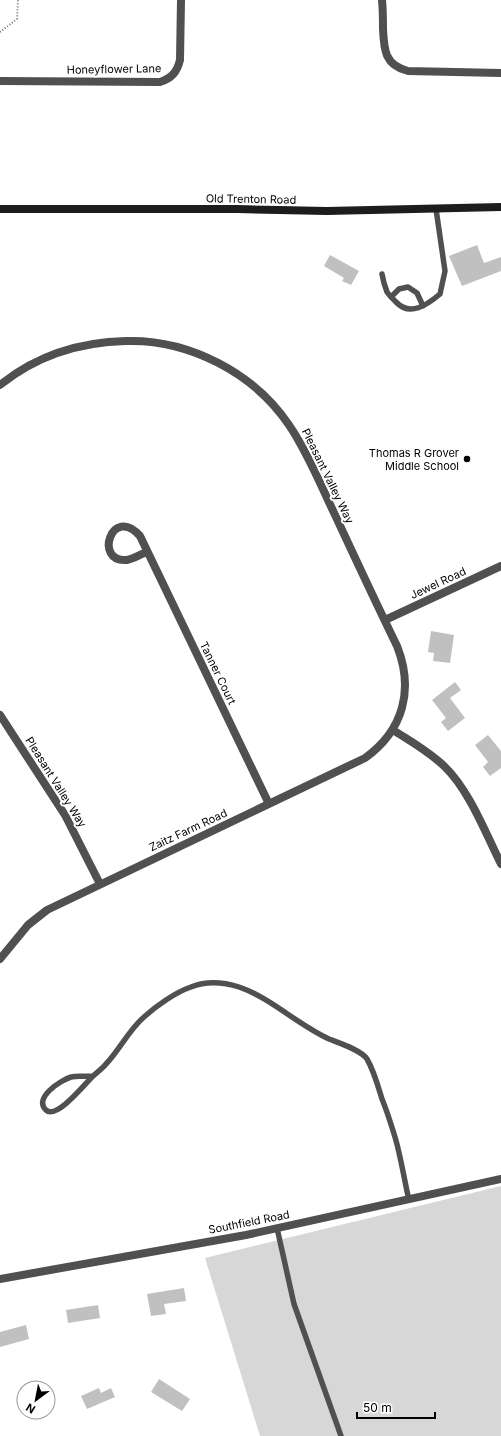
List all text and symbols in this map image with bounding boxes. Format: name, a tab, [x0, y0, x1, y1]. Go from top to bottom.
street label: Honeyflower Lane	[67, 61, 161, 77]
street label: Old Trenton Road	[206, 191, 296, 207]
street label: Pleasant Valley Way	[299, 426, 357, 526]
place label: Thomas R Grover Middle School	[369, 446, 459, 473]
marker: Thomas R Grover Middle School	[462, 454, 472, 464]
street label: Jewel Road	[408, 564, 468, 602]
street label: Tanner Court	[197, 639, 239, 707]
street label: Pleasant Valley Way	[22, 734, 90, 830]
street label: Zaitz Farm Road	[147, 806, 229, 854]
street label: Southfield Road	[207, 1207, 291, 1237]
north arrow	[16, 1380, 56, 1420]
scale bar	[357, 1394, 435, 1420]
text: N	[23, 1400, 38, 1417]
text: 50 m	[363, 1400, 392, 1415]

